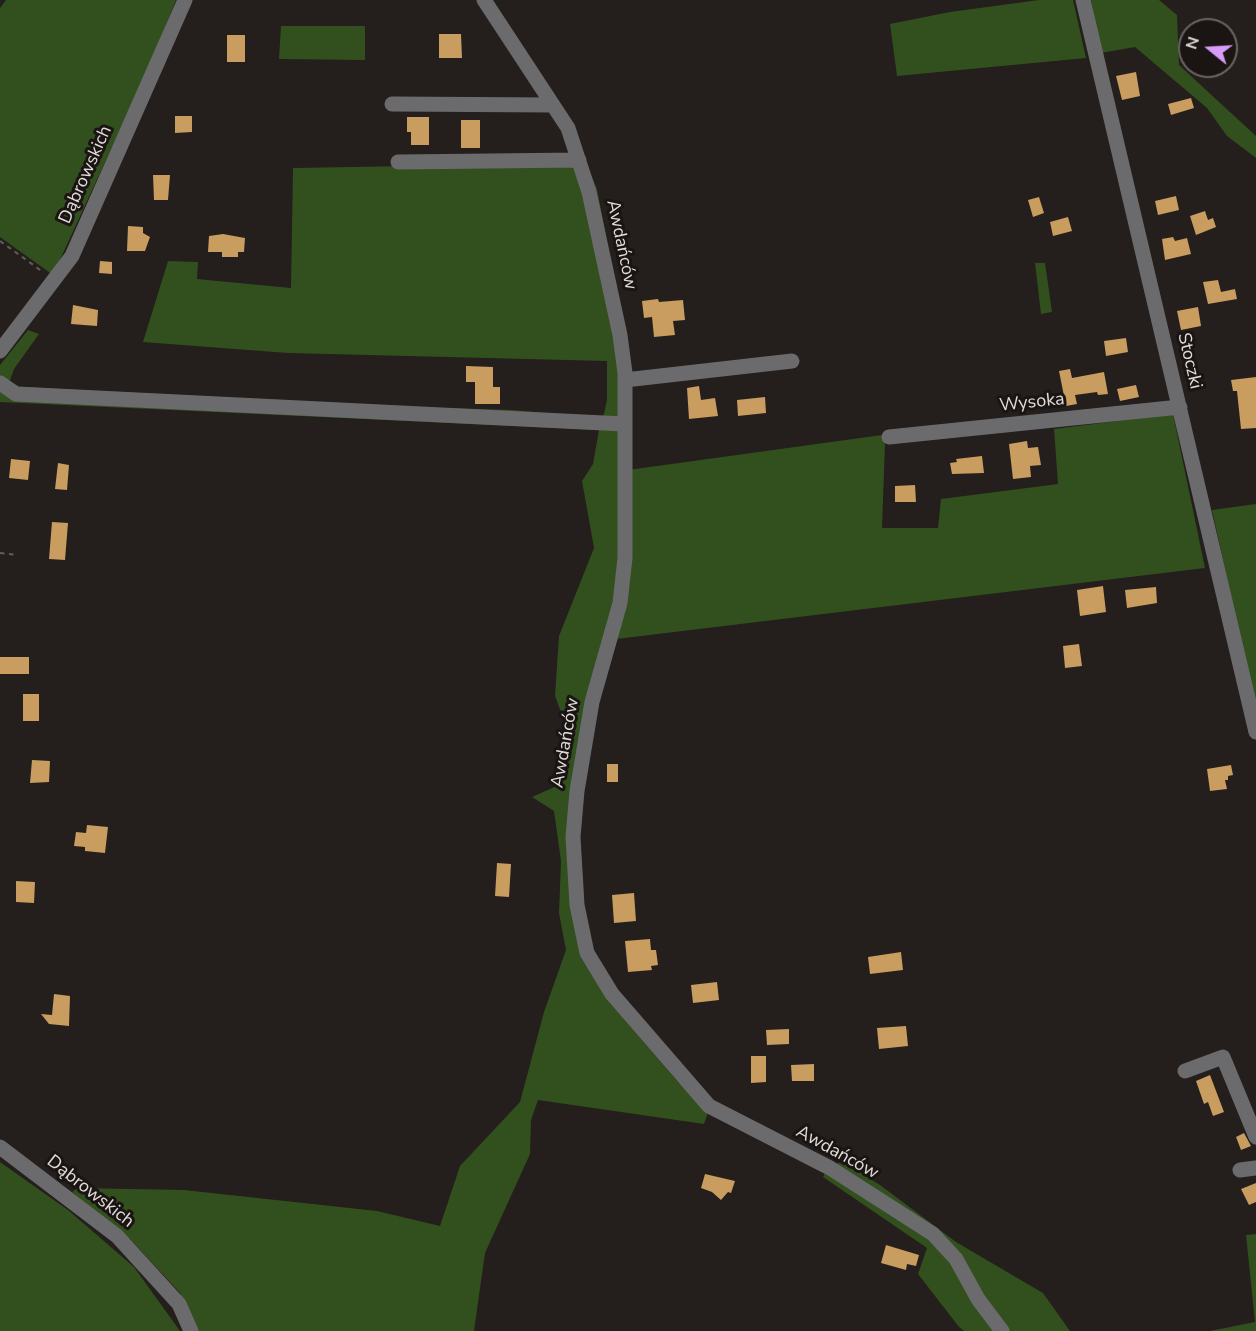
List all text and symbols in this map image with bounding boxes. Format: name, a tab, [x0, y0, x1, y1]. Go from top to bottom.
north arrow	[1178, 18, 1238, 78]
text: N	[1180, 34, 1205, 52]
street label: Dąbrowskich	[55, 123, 117, 227]
street label: Awdańców	[601, 198, 641, 292]
street label: Stoczki	[1172, 331, 1206, 391]
street label: Wysoka	[998, 389, 1066, 417]
street label: Awdańców	[547, 696, 585, 790]
street label: Awdańców	[792, 1121, 882, 1185]
street label: Dąbrowskich	[42, 1151, 138, 1233]

